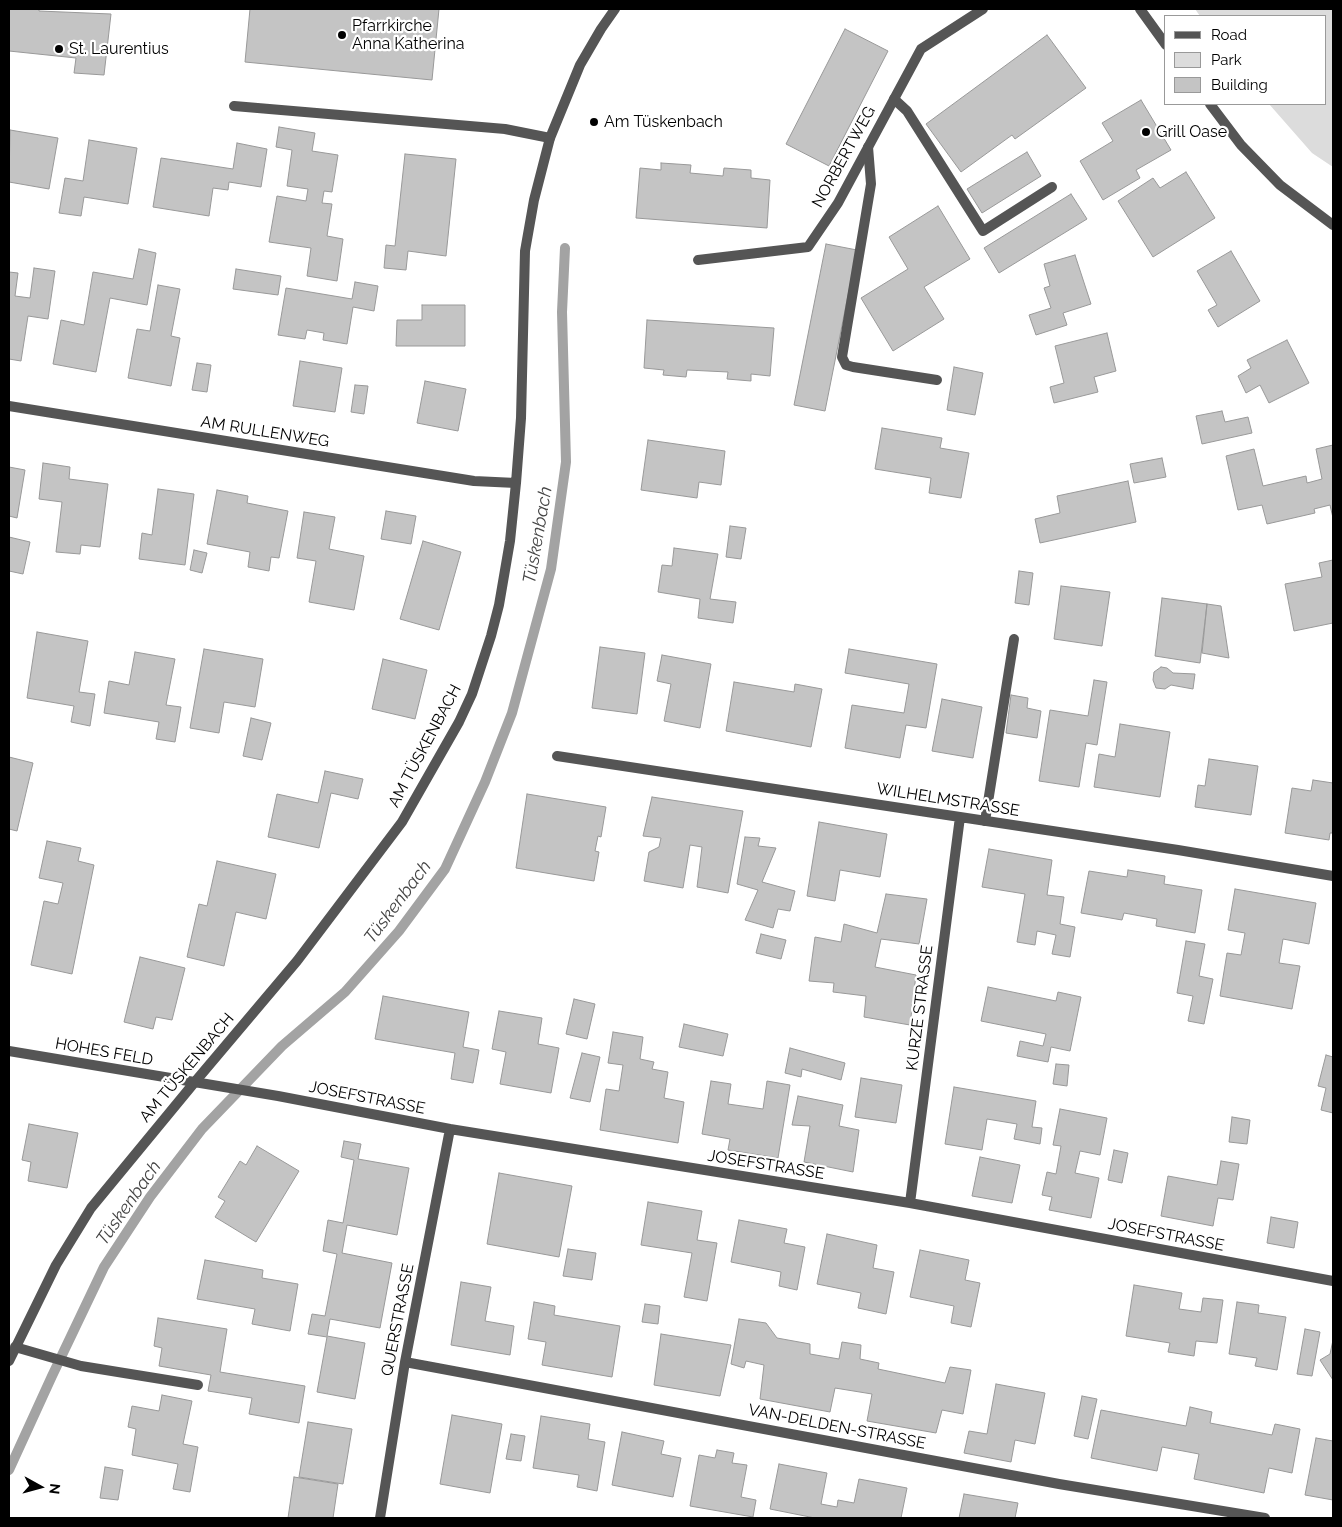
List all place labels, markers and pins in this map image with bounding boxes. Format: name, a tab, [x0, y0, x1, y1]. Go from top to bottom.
place label: Pfarrkirche Anna Katherina	[352, 16, 464, 54]
marker: Pfarrkirche Anna Katherina	[336, 29, 348, 41]
place label: St. Laurentius	[69, 39, 169, 59]
marker: St. Laurentius	[53, 43, 65, 55]
place label: Am Tüskenbach	[604, 112, 723, 132]
marker: Am Tüskenbach	[588, 116, 600, 128]
place label: Grill Oase	[1156, 122, 1227, 142]
marker: Grill Oase	[1140, 126, 1152, 138]

